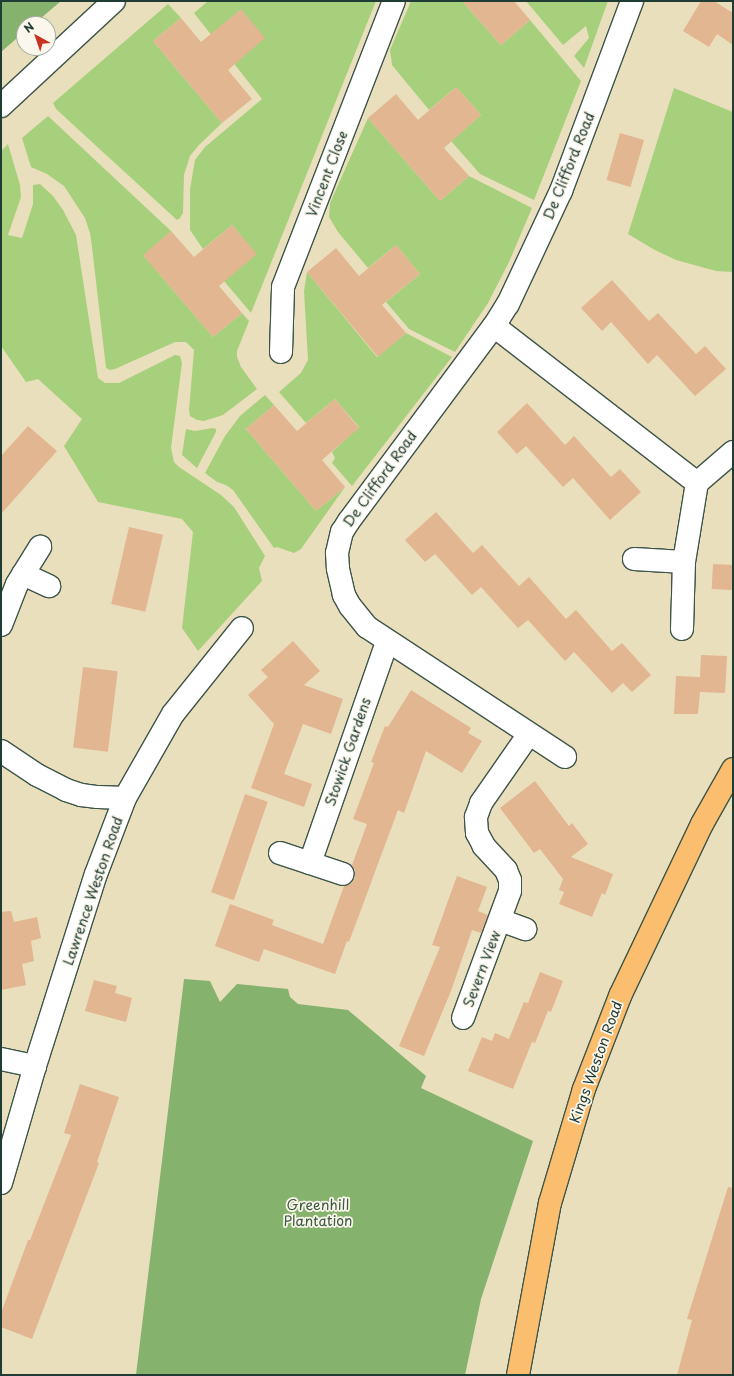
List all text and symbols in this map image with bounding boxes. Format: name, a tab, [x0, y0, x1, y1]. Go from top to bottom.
north arrow	[16, 16, 56, 56]
text: N	[20, 18, 37, 37]
street label: De Clifford Road	[540, 110, 598, 222]
street label: Vincent Close	[303, 128, 351, 220]
street label: De Clifford Road	[340, 428, 420, 530]
street label: Stowick Gardens	[322, 696, 374, 808]
street label: Lawrence Weston Road	[60, 814, 126, 968]
street label: Severn View	[460, 928, 504, 1010]
street label: Kings Weston Road	[566, 999, 626, 1125]
park label: Greenhill Plantation	[284, 1197, 352, 1230]

